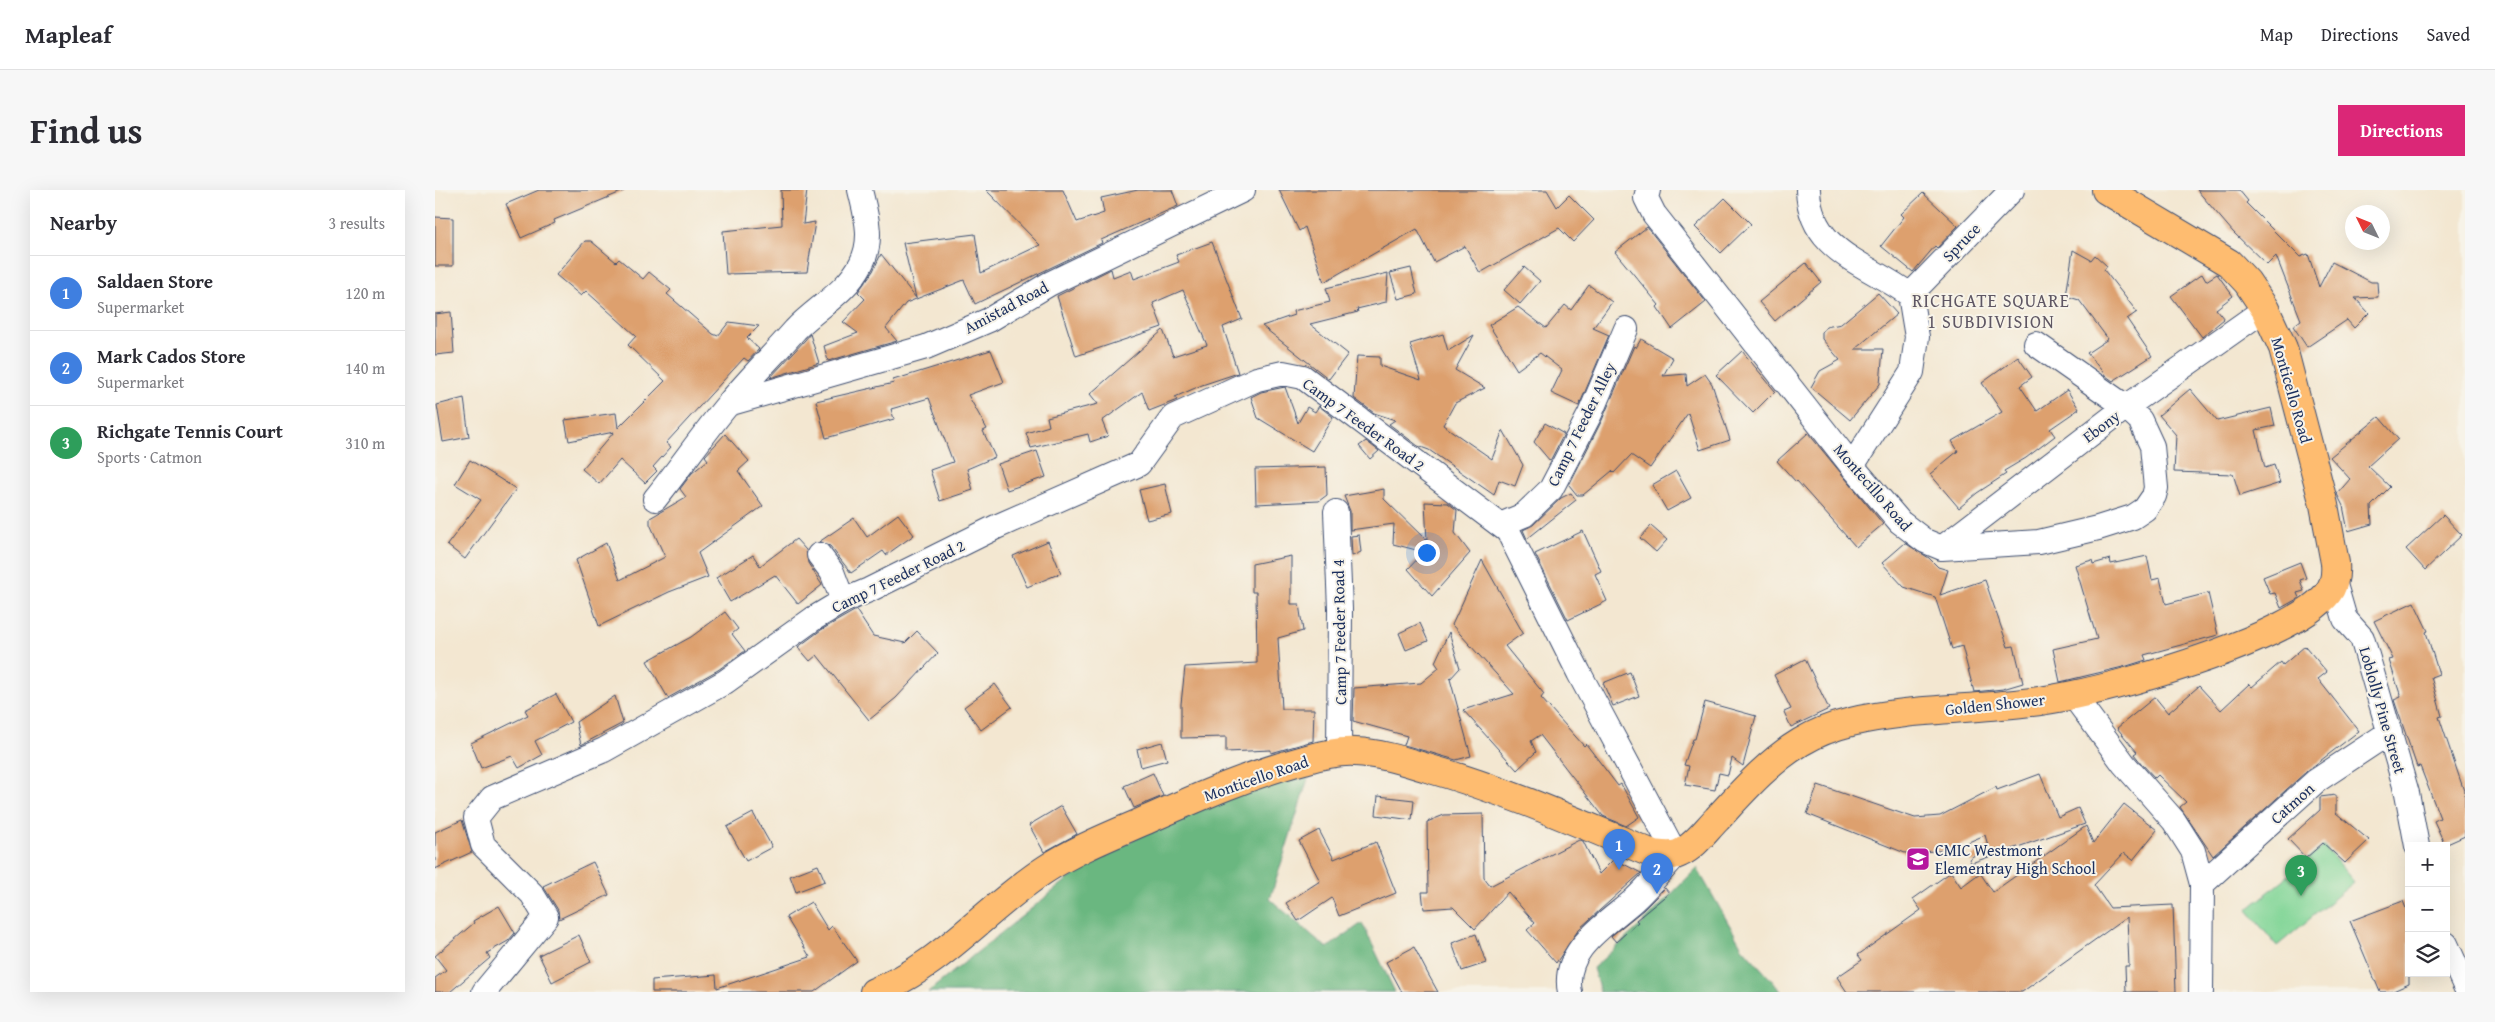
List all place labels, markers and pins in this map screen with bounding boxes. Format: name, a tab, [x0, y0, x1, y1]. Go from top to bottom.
pin: 1	[1603, 829, 1635, 870]
place label: CMIC Westmont Elementray High School	[1935, 838, 2096, 880]
school or university icon: CMIC Westmont Elementray High School	[1905, 846, 1931, 872]
pin: 2	[1641, 853, 1673, 894]
pin: 3	[2285, 855, 2317, 896]

